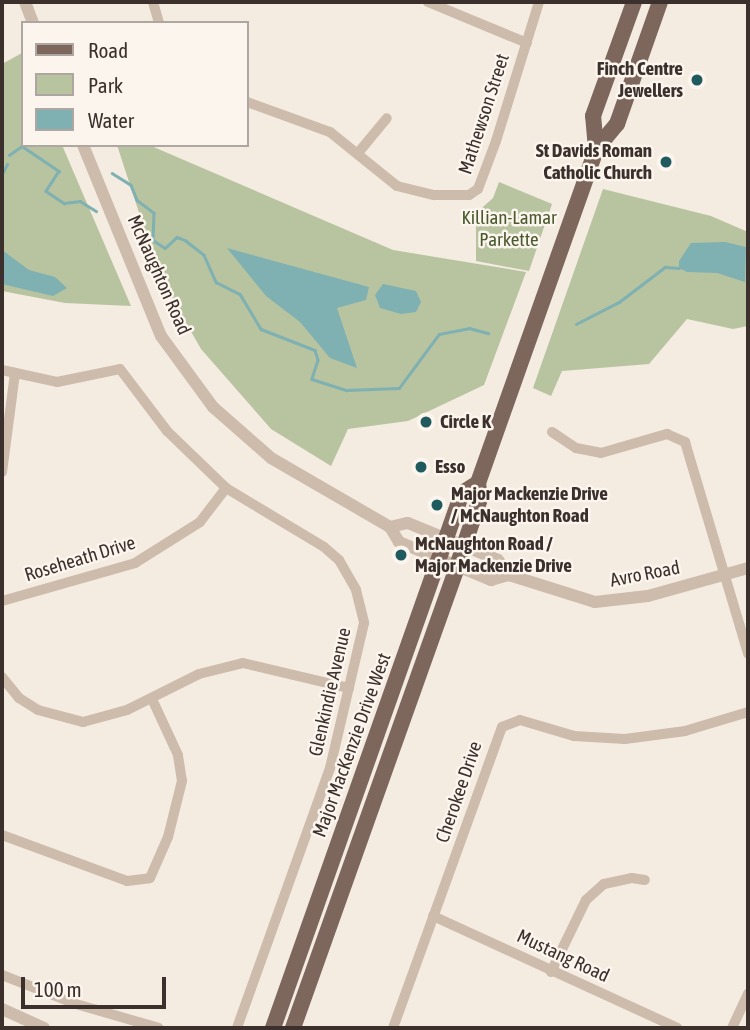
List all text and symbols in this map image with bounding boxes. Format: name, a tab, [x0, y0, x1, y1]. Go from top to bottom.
legend	[21, 21, 248, 147]
text: Road	[88, 38, 128, 62]
street label: Mathewson Street	[454, 51, 514, 177]
place label: Finch Centre Jewellers	[597, 58, 683, 102]
marker: Finch Centre Jewellers	[689, 72, 705, 88]
text: Park	[88, 73, 123, 97]
text: Water	[88, 108, 134, 132]
place label: St Davids Roman Catholic Church	[536, 140, 652, 184]
marker: St Davids Roman Catholic Church	[658, 154, 674, 170]
park label: Killian-Lamar Parkette	[461, 207, 557, 251]
street label: McNaughton Road	[122, 212, 196, 338]
place label: Circle K	[440, 411, 491, 433]
marker: Circle K	[418, 414, 434, 430]
place label: Esso	[435, 456, 465, 478]
marker: Esso	[413, 459, 429, 475]
place label: Major Mackenzie Drive / McNaughton Road	[451, 483, 608, 527]
marker: Major Mackenzie Drive / McNaughton Road	[429, 497, 445, 513]
street label: Roseheath Drive	[22, 531, 138, 587]
place label: McNaughton Road / Major Mackenzie Drive	[415, 533, 572, 577]
marker: McNaughton Road / Major Mackenzie Drive	[393, 547, 409, 563]
street label: Avro Road	[608, 556, 682, 592]
street label: Glenkindie Avenue	[304, 625, 356, 759]
street label: Major MacKenzie Drive West	[308, 650, 396, 840]
street label: Cherokee Drive	[431, 738, 487, 846]
street label: Mustang Road	[513, 925, 613, 987]
scale bar	[24, 964, 170, 1008]
text: 100 m	[34, 977, 82, 1001]

